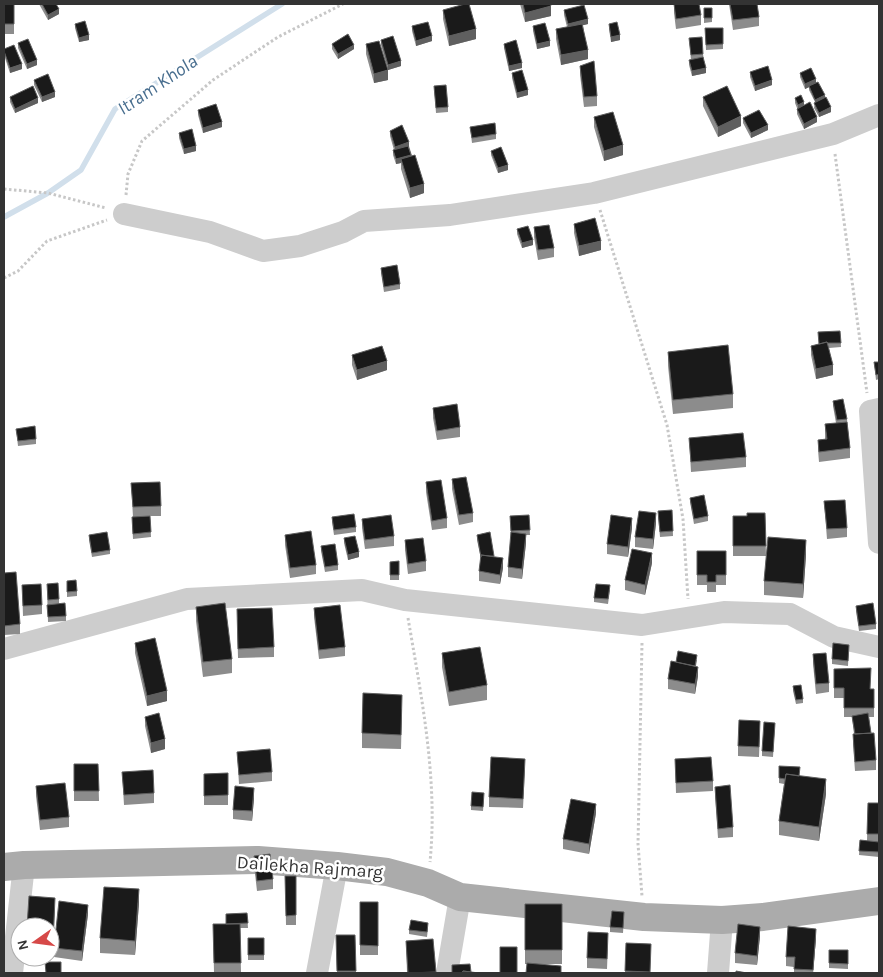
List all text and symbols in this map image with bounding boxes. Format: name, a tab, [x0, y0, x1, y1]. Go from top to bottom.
water label: Itram Khola	[113, 50, 202, 120]
street label: Dailekha Rajmarg	[236, 851, 384, 883]
north arrow	[10, 917, 60, 967]
text: N	[13, 938, 32, 952]

